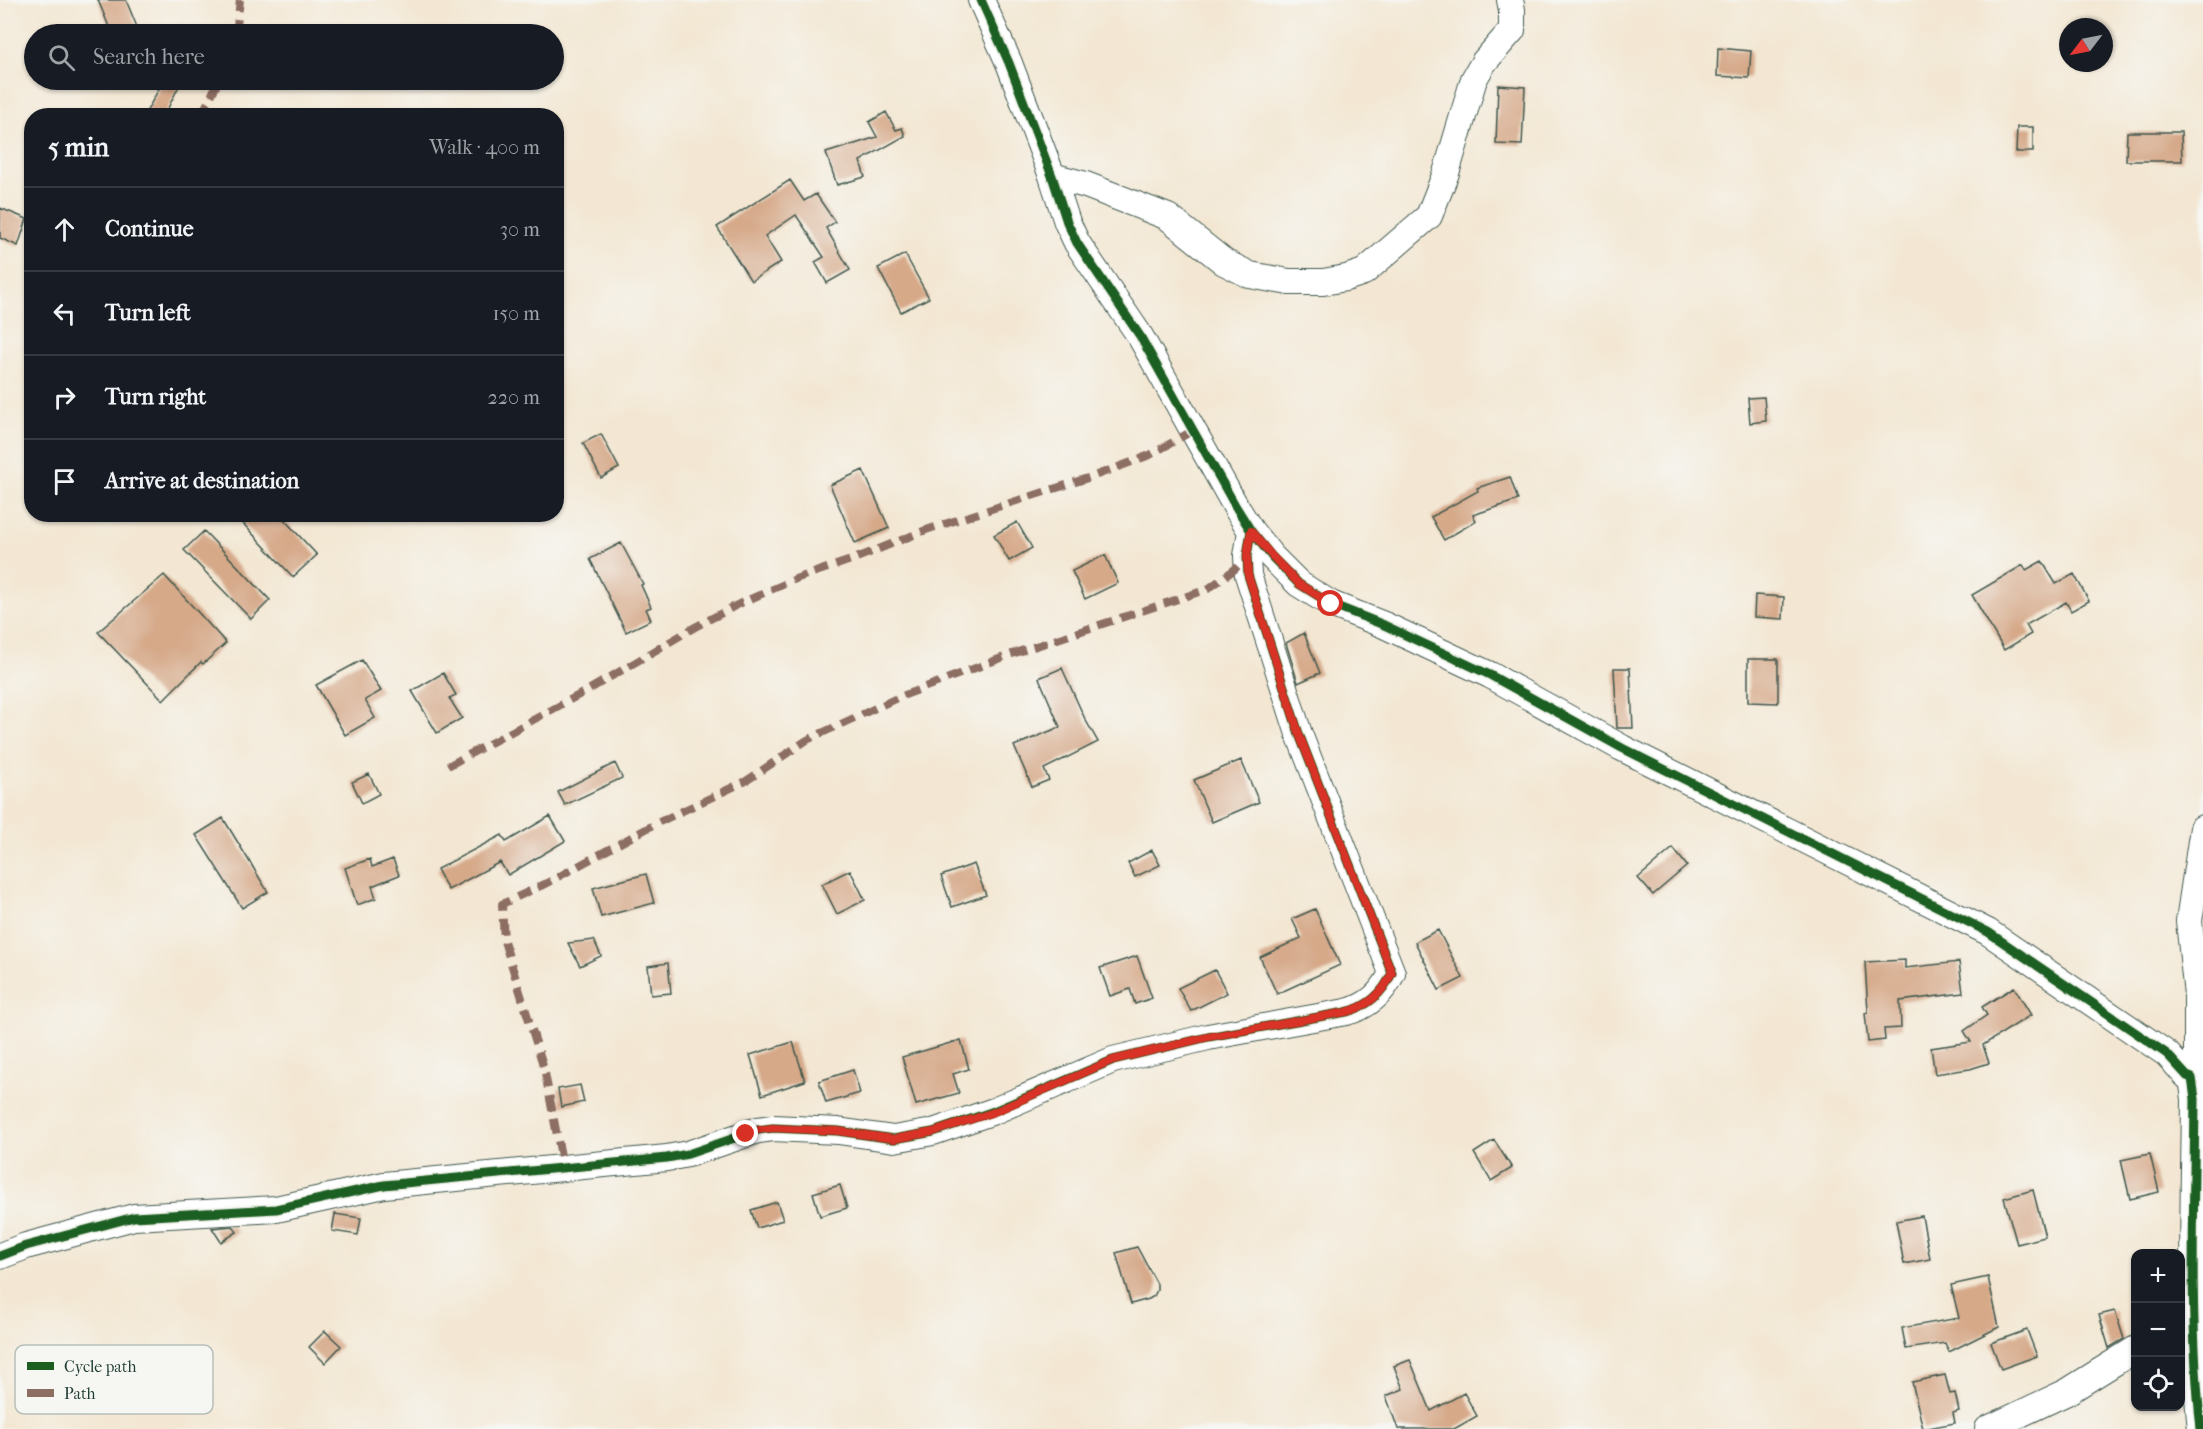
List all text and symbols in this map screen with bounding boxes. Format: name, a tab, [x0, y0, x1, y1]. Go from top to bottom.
north arrow	[2059, 18, 2113, 72]
search box	[24, 24, 564, 90]
icon: search	[45, 41, 78, 74]
text: Search here	[93, 44, 205, 70]
text: 5 min	[48, 132, 109, 163]
text: Walk · 400 m	[429, 136, 540, 159]
icon: ahead	[48, 213, 81, 246]
text: Continue	[105, 216, 194, 242]
text: 30 m	[500, 218, 540, 241]
icon: left	[48, 297, 81, 330]
text: Turn left	[105, 300, 191, 326]
text: 150 m	[492, 302, 540, 325]
icon: right	[48, 381, 81, 414]
text: Turn right	[105, 384, 206, 410]
text: 220 m	[487, 386, 540, 409]
icon: arrive	[48, 465, 81, 498]
text: Arrive at destination	[105, 468, 299, 494]
route start	[1317, 590, 1343, 616]
route end	[732, 1120, 758, 1146]
map controls	[2131, 1249, 2185, 1411]
button: +	[2131, 1249, 2185, 1303]
button: −	[2131, 1303, 2185, 1357]
legend	[15, 1345, 213, 1414]
text: Cycle path	[64, 1357, 136, 1376]
button: locate	[2131, 1357, 2185, 1411]
text: Path	[64, 1384, 96, 1403]

